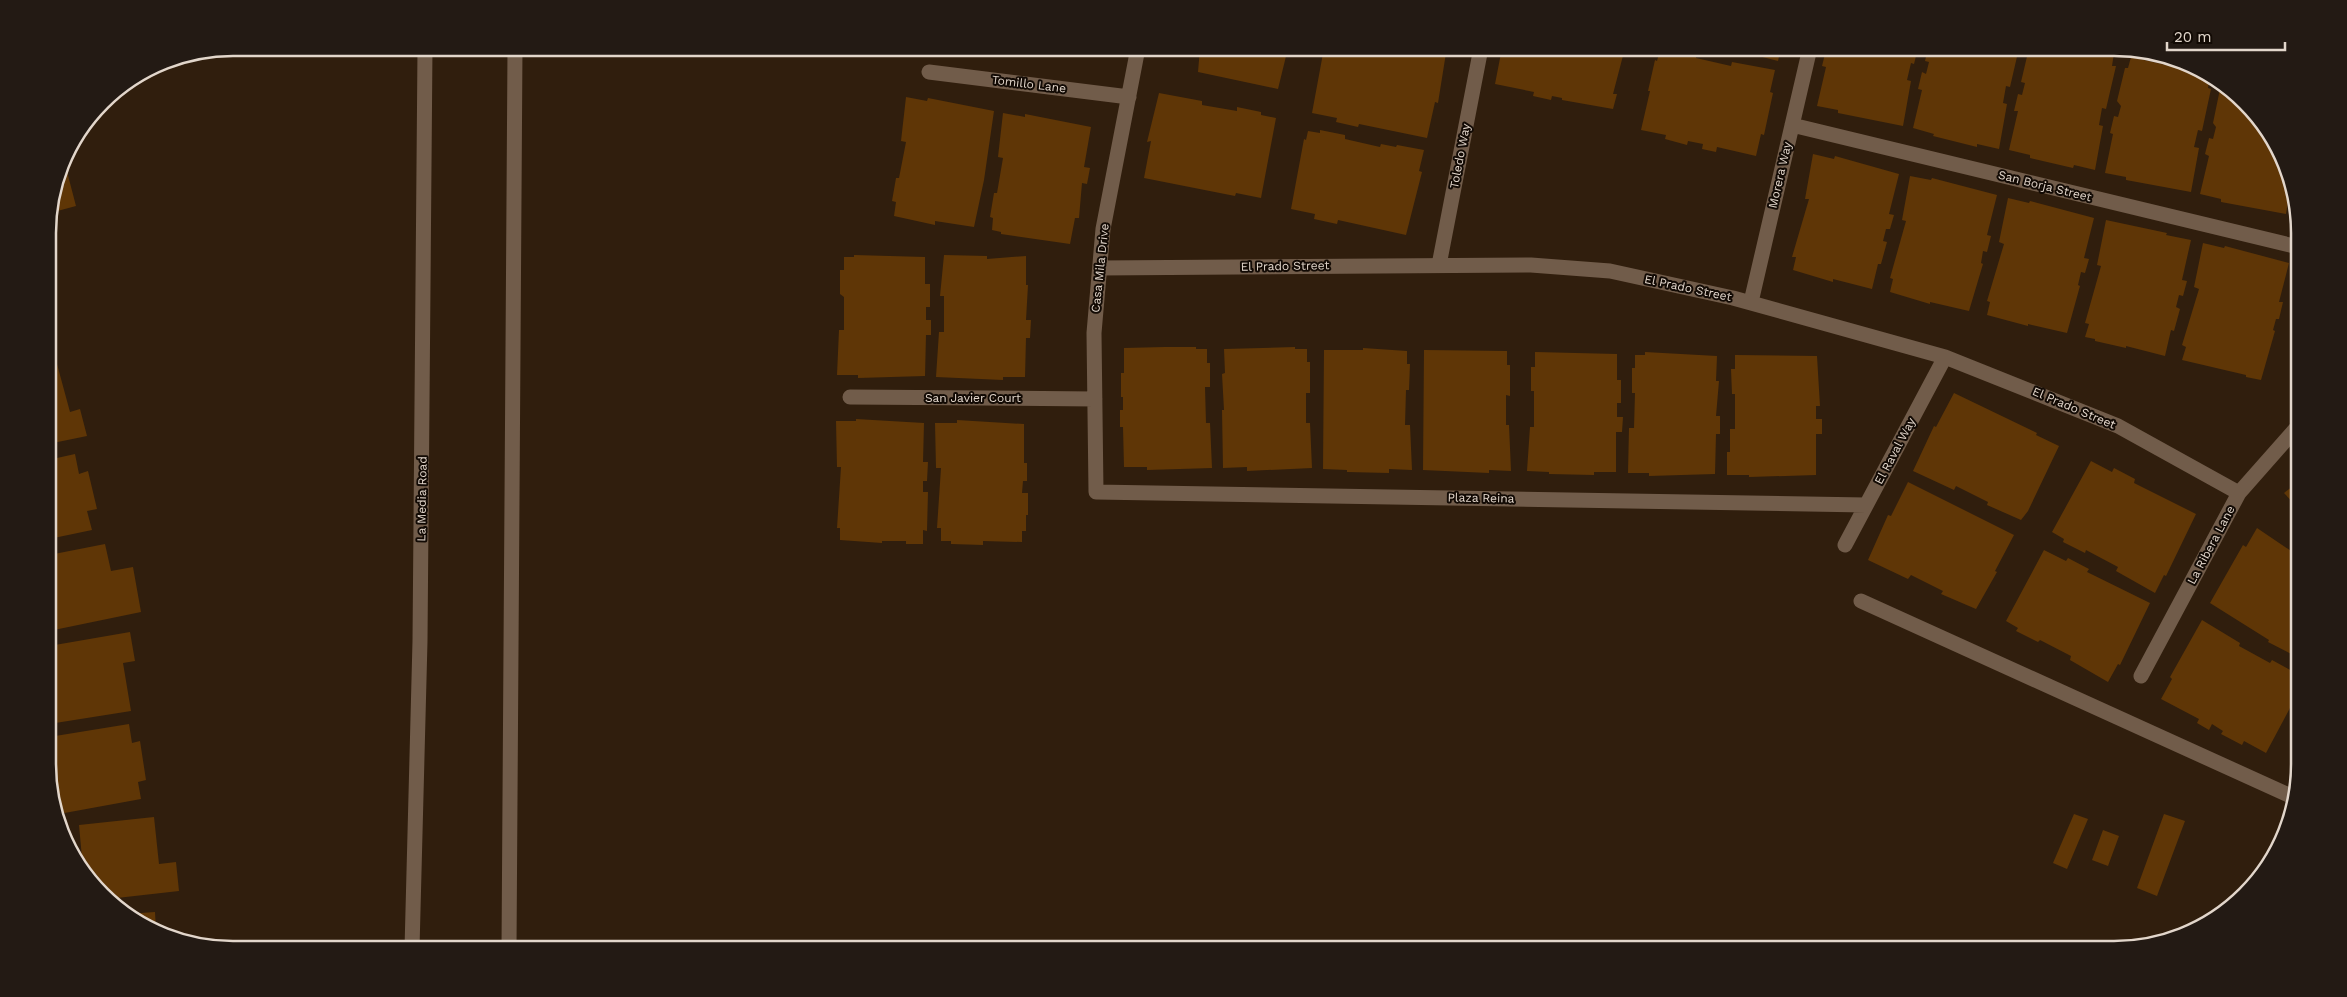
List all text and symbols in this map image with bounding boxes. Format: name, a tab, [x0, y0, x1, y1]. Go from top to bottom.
scale bar	[2167, 20, 2284, 52]
text: 20 m	[2174, 28, 2212, 46]
street label: Tomillo Lane	[991, 72, 1067, 96]
street label: Toledo Way	[1447, 122, 1473, 190]
street label: Morera Way	[1766, 140, 1795, 210]
street label: San Borja Street	[1997, 168, 2093, 204]
street label: Casa Mila Drive	[1088, 223, 1112, 313]
street label: El Prado Street	[1240, 258, 1330, 274]
street label: El Prado Street	[1643, 272, 1733, 304]
street label: El Prado Street	[2030, 384, 2118, 432]
street label: San Javier Court	[925, 391, 1021, 405]
street label: El Raval Way	[1872, 415, 1919, 487]
street label: La Media Road	[414, 456, 430, 542]
street label: Plaza Reina	[1447, 490, 1515, 506]
street label: La Ribera Lane	[2184, 503, 2238, 587]

